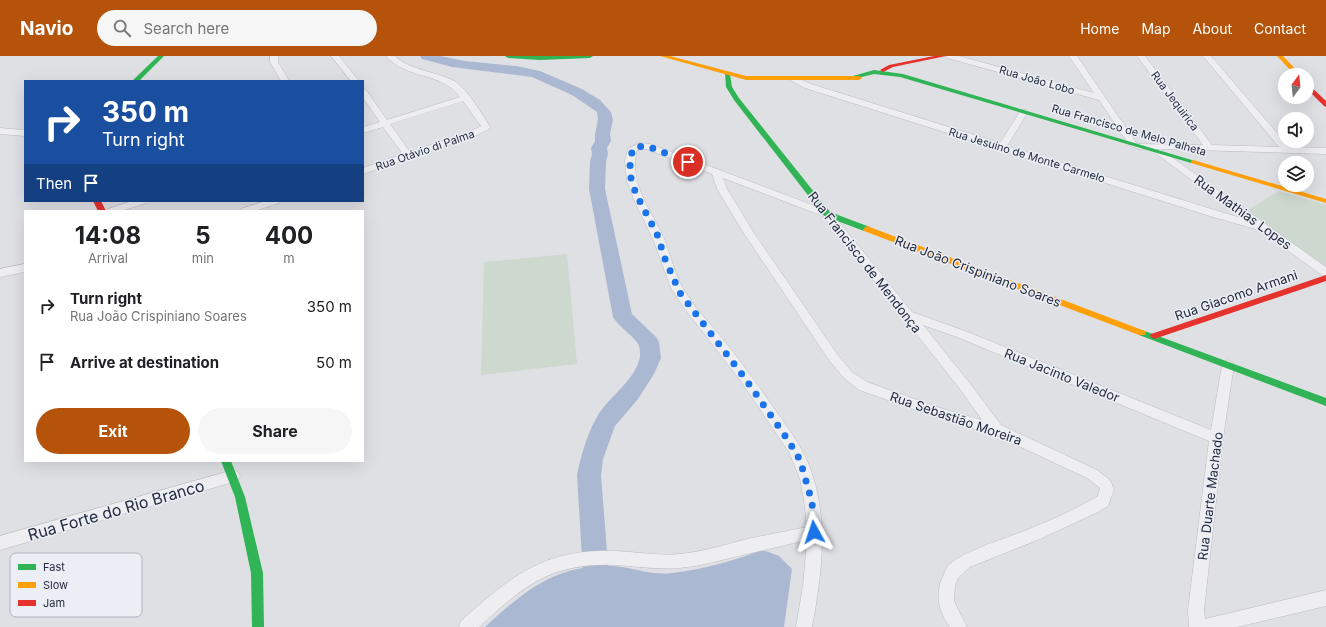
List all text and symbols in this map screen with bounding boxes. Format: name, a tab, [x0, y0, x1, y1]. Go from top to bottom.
search box	[97, 10, 377, 46]
text: Navio	[20, 17, 73, 40]
icon: search	[111, 17, 133, 39]
text: Search here	[143, 19, 229, 38]
text: Home	[1080, 20, 1119, 37]
text: Map	[1141, 20, 1171, 37]
text: About	[1193, 20, 1232, 37]
text: Contact	[1254, 20, 1306, 37]
street label: Rua João Lobo	[998, 63, 1077, 98]
street label: Rua Jequirica	[1148, 68, 1202, 134]
north arrow	[1278, 68, 1314, 104]
map controls	[1278, 68, 1314, 192]
text: 350 m	[102, 95, 189, 129]
icon: right	[36, 96, 88, 148]
street label: Rua Francisco de Melo Palheta	[1050, 101, 1208, 159]
button: sound	[1278, 112, 1314, 148]
street label: Rua Jesuino de Monte Carmelo	[947, 125, 1107, 186]
street label: Rua Otávio di Palma	[374, 127, 476, 173]
text: Turn right	[102, 129, 185, 150]
pin	[671, 145, 705, 179]
icon: arrive	[677, 151, 699, 173]
button: layers	[1278, 156, 1314, 192]
street label: Rua Mathias Lopes	[1191, 171, 1295, 253]
icon: arrive	[80, 172, 102, 194]
text: Then	[36, 174, 72, 193]
street label: Rua Francisco de Mendonça	[805, 188, 925, 336]
text: 14:08	[75, 221, 141, 250]
text: 5	[195, 221, 211, 250]
text: 400	[265, 221, 313, 250]
street label: Rua João Crispiniano Soares	[893, 232, 1064, 310]
text: Arrival	[88, 250, 128, 266]
text: min	[192, 250, 214, 266]
text: m	[283, 250, 295, 266]
street label: Rua Giacomo Armani	[1172, 266, 1300, 324]
text: Turn right	[70, 289, 142, 308]
icon: right	[36, 295, 58, 317]
text: 350 m	[307, 297, 352, 316]
text: Rua João Crispiniano Soares	[70, 308, 247, 324]
street label: Rua Jacinto Valedor	[1002, 345, 1122, 405]
icon: arrive	[36, 351, 58, 373]
text: Arrive at destination	[70, 353, 219, 372]
text: 50 m	[316, 353, 352, 372]
street label: Rua Sebastião Moreira	[888, 388, 1024, 448]
button: Exit	[36, 408, 190, 454]
button: Share	[198, 408, 352, 454]
street label: Rua Duarte Machado	[1194, 431, 1226, 561]
street label: Rua Forte do Rio Branco	[25, 475, 207, 545]
position arrow	[793, 511, 835, 553]
legend	[10, 553, 142, 617]
text: Fast	[43, 560, 65, 574]
text: Slow	[43, 578, 68, 592]
text: Jam	[43, 596, 65, 610]

